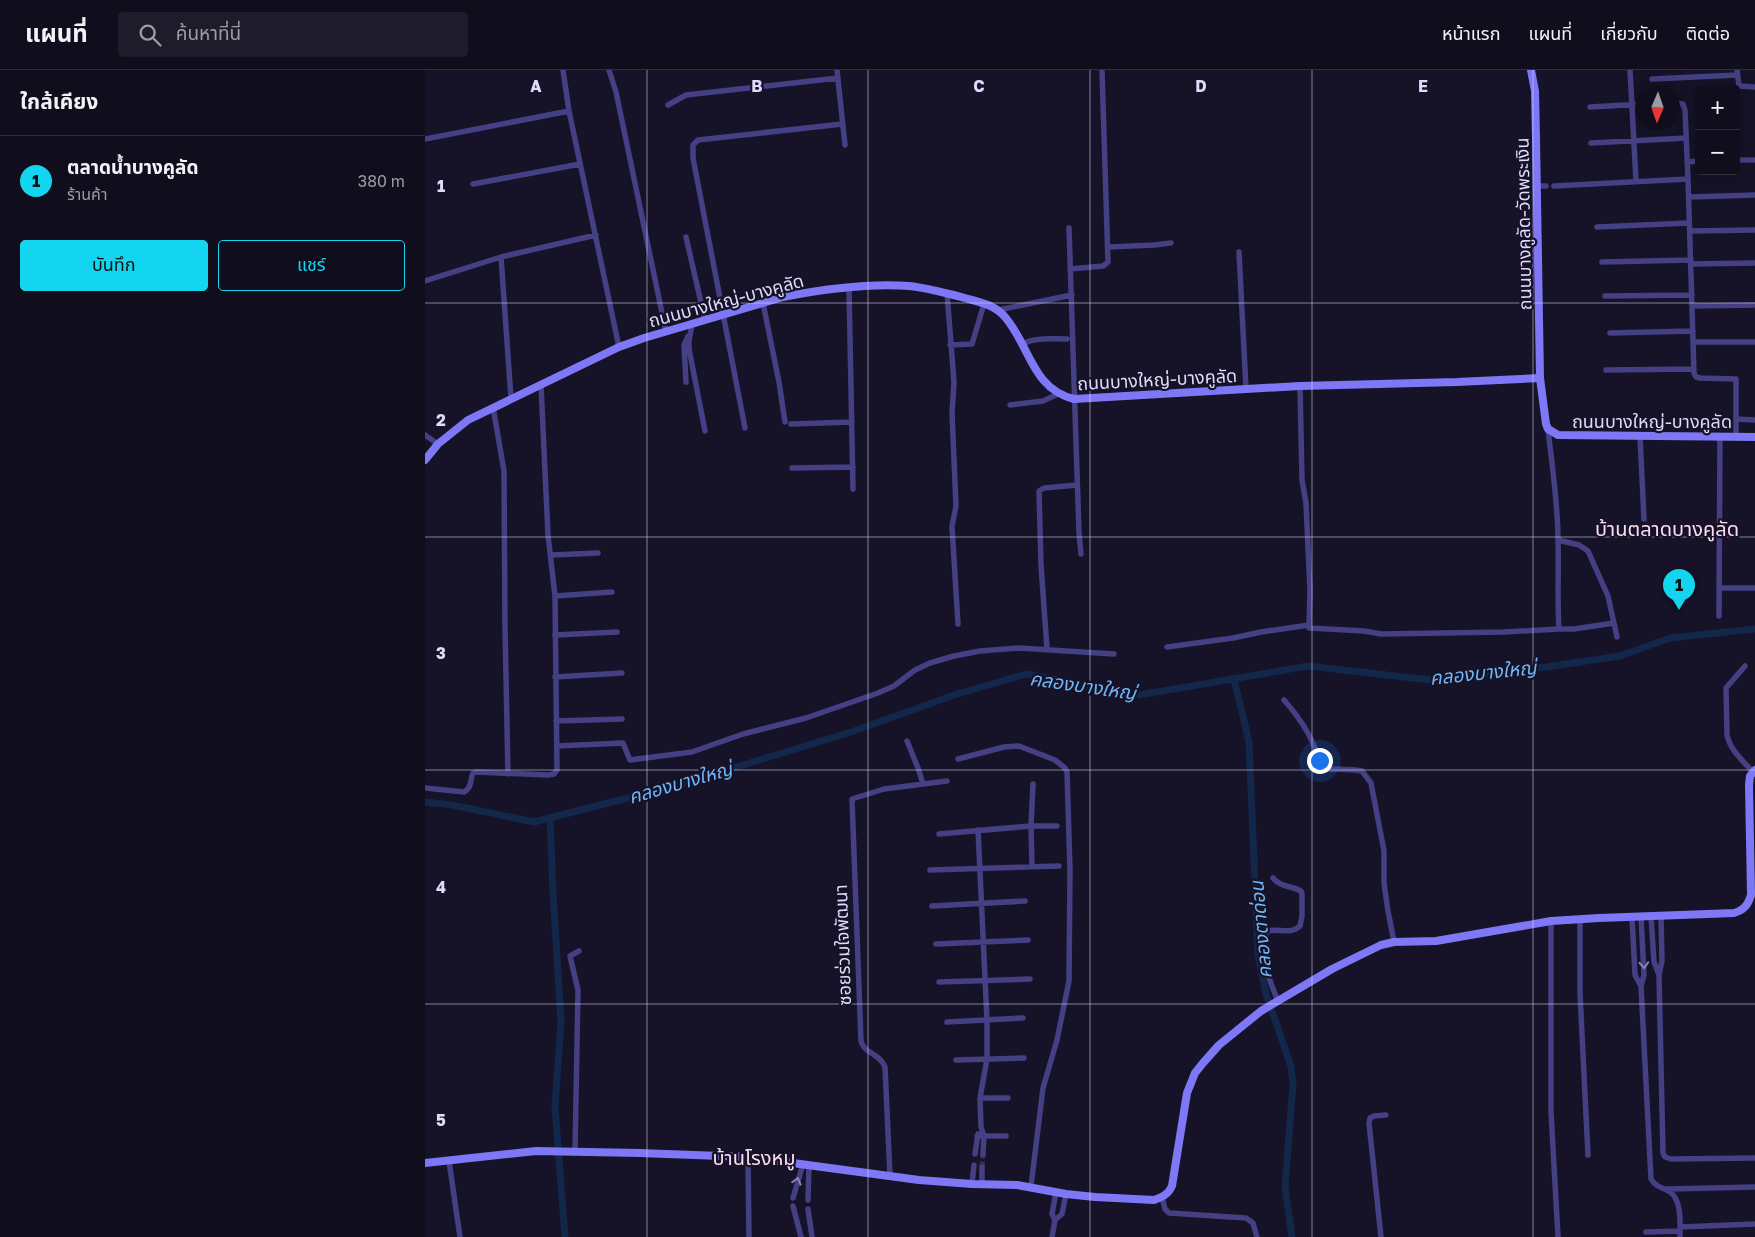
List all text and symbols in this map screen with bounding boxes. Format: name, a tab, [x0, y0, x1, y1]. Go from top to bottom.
search box	[118, 12, 468, 57]
text: แผนที่	[25, 18, 88, 47]
icon: search	[136, 21, 164, 49]
text: ค้นหาที่นี่	[176, 21, 241, 44]
text: หน้าแรก	[1442, 22, 1500, 44]
text: แผนที่	[1528, 22, 1572, 44]
text: เกี่ยวกับ	[1600, 22, 1658, 44]
text: ติดต่อ	[1686, 22, 1730, 44]
text: A	[530, 76, 542, 96]
text: B	[751, 76, 763, 96]
text: C	[973, 76, 985, 96]
text: D	[1195, 76, 1207, 96]
text: E	[1418, 76, 1428, 96]
north arrow	[1635, 85, 1680, 130]
map controls	[1695, 85, 1740, 175]
button: +	[1695, 85, 1740, 130]
text: ใกล้เคียง	[20, 88, 98, 114]
button: −	[1695, 130, 1740, 175]
street label: ถนนบางคูลัด-วัดพระเงิน	[1510, 137, 1538, 310]
text: ตลาดน้ำบางคูลัด	[67, 155, 199, 178]
text: 1	[32, 171, 40, 191]
text: 380 m	[358, 171, 405, 191]
text: 1	[437, 176, 445, 196]
text: ร้านค้า	[67, 184, 107, 204]
button: บันทึก	[20, 240, 208, 291]
button: แชร์	[218, 240, 405, 291]
street label: ถนนบางใหญ่-บางคูลัด	[646, 269, 807, 333]
street label: ถนนบางใหญ่-บางคูลัด	[1077, 364, 1238, 396]
text: 2	[436, 410, 446, 430]
street label: ถนนบางใหญ่-บางคูลัด	[1572, 410, 1732, 434]
district label: บ้านตลาดบางคูลัด	[1595, 516, 1739, 542]
pin: 1	[1663, 569, 1695, 610]
text: 3	[436, 643, 446, 663]
water label: คลองบางใหญ่	[1429, 655, 1540, 689]
water label: คลองบางใหญ่	[1028, 666, 1141, 704]
your location	[1307, 748, 1333, 774]
water label: คลองบางใหญ่	[625, 755, 737, 808]
text: 4	[436, 877, 446, 897]
water label: คลองตาด่อน	[1244, 879, 1276, 980]
street label: ซอยร่วมใจพัฒนา	[829, 884, 855, 1006]
one-way arrow	[1638, 961, 1649, 969]
text: 5	[436, 1110, 446, 1130]
district label: บ้านโรงหมู	[713, 1145, 795, 1171]
one-way arrow	[792, 1177, 802, 1186]

